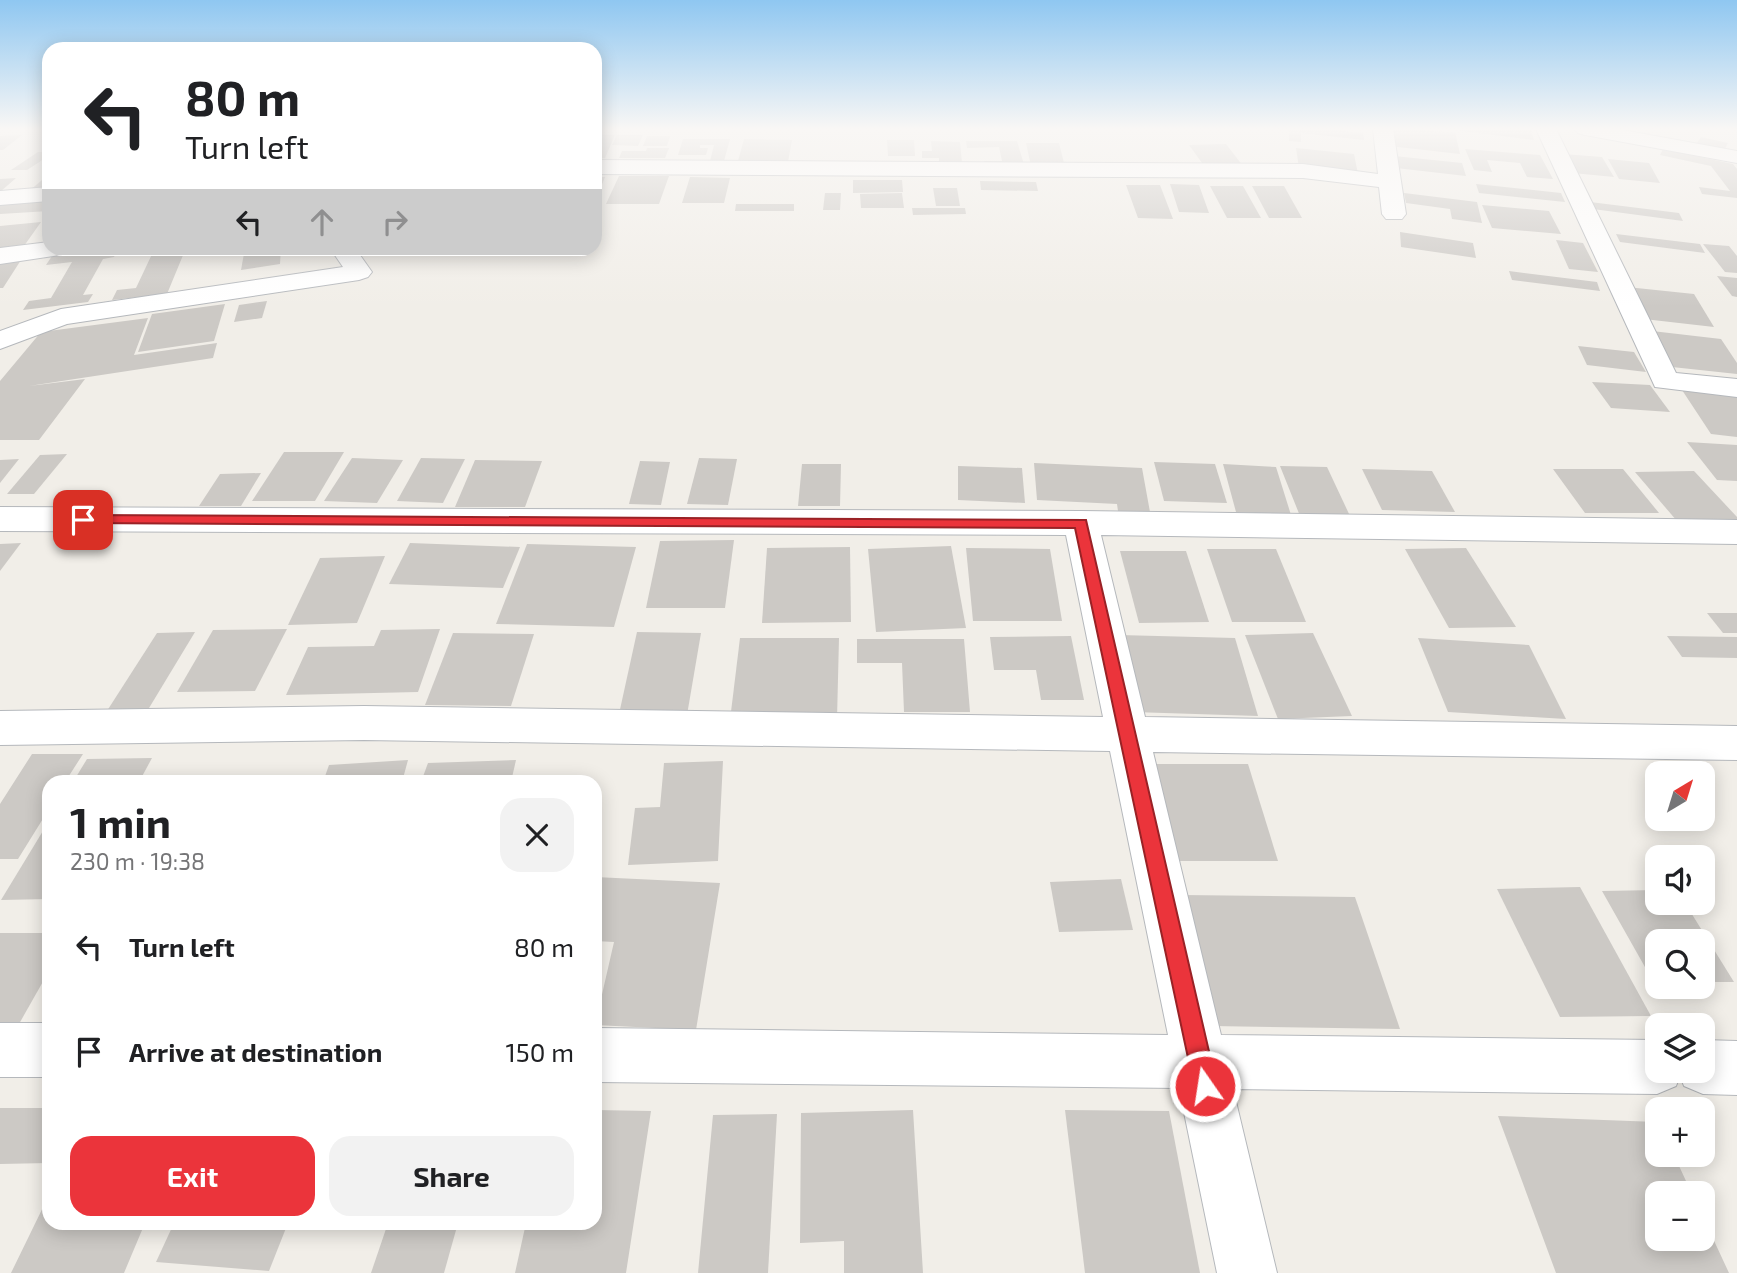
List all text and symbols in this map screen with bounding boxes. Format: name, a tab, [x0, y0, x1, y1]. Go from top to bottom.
text: 80 m	[185, 67, 300, 126]
icon: left	[70, 70, 161, 161]
text: Turn left	[185, 127, 309, 165]
icon: left	[230, 203, 268, 241]
icon: ahead	[303, 203, 341, 241]
icon: right	[376, 203, 414, 241]
pin	[53, 490, 113, 550]
icon: arrive	[64, 501, 102, 539]
north arrow	[1645, 761, 1715, 831]
map controls	[1645, 761, 1715, 1251]
text: 1 min	[70, 796, 171, 846]
button: close	[500, 798, 574, 872]
button: sound	[1645, 845, 1715, 915]
text: 230 m · 19:38	[70, 847, 205, 875]
icon: left	[70, 928, 108, 966]
button: search	[1645, 929, 1715, 999]
text: Turn left	[129, 931, 235, 962]
text: 80 m	[514, 931, 574, 962]
button: layers	[1645, 1013, 1715, 1083]
icon: arrive	[70, 1033, 108, 1071]
text: Arrive at destination	[129, 1036, 382, 1067]
text: 150 m	[505, 1036, 574, 1067]
position arrow	[1168, 1049, 1242, 1123]
button: +	[1645, 1097, 1715, 1167]
button: Exit	[70, 1136, 315, 1216]
button: Share	[329, 1136, 574, 1216]
button: −	[1645, 1181, 1715, 1251]

